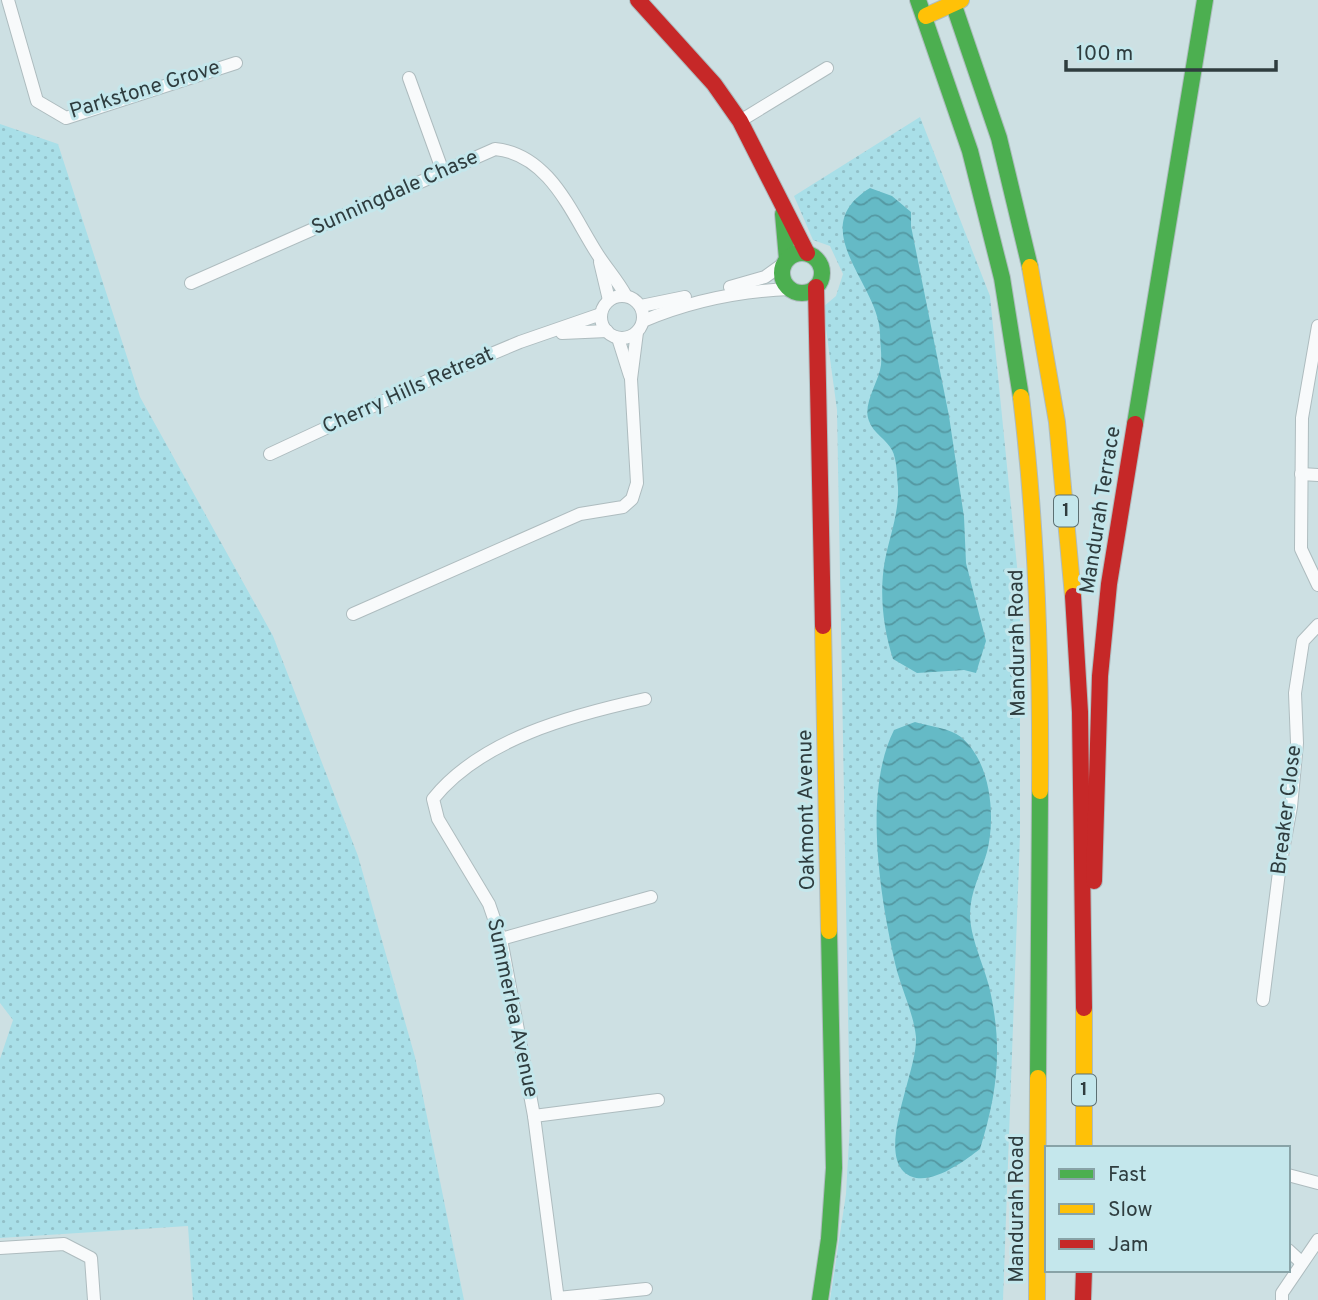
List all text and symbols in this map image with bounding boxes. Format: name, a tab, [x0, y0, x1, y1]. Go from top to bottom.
scale bar	[1066, 28, 1276, 72]
text: 100 m	[1076, 41, 1133, 68]
street label: Parkstone Grove	[66, 54, 224, 126]
street label: Sunningdale Chase	[307, 144, 483, 242]
street label: Cherry Hills Retreat	[318, 341, 498, 441]
street label: Mandurah Terrace	[1074, 424, 1128, 596]
road number: 1	[1054, 496, 1078, 526]
street label: Mandurah Road	[1003, 569, 1033, 717]
street label: Oakmont Avenue	[792, 729, 822, 891]
street label: Breaker Close	[1266, 744, 1308, 876]
street label: Summerlea Avenue	[480, 916, 544, 1100]
road number: 1	[1072, 1074, 1096, 1106]
street label: Mandurah Road	[1004, 1135, 1031, 1283]
legend	[1045, 1146, 1290, 1272]
text: Fast	[1108, 1162, 1147, 1189]
text: Slow	[1108, 1197, 1153, 1224]
text: Jam	[1108, 1232, 1149, 1259]

